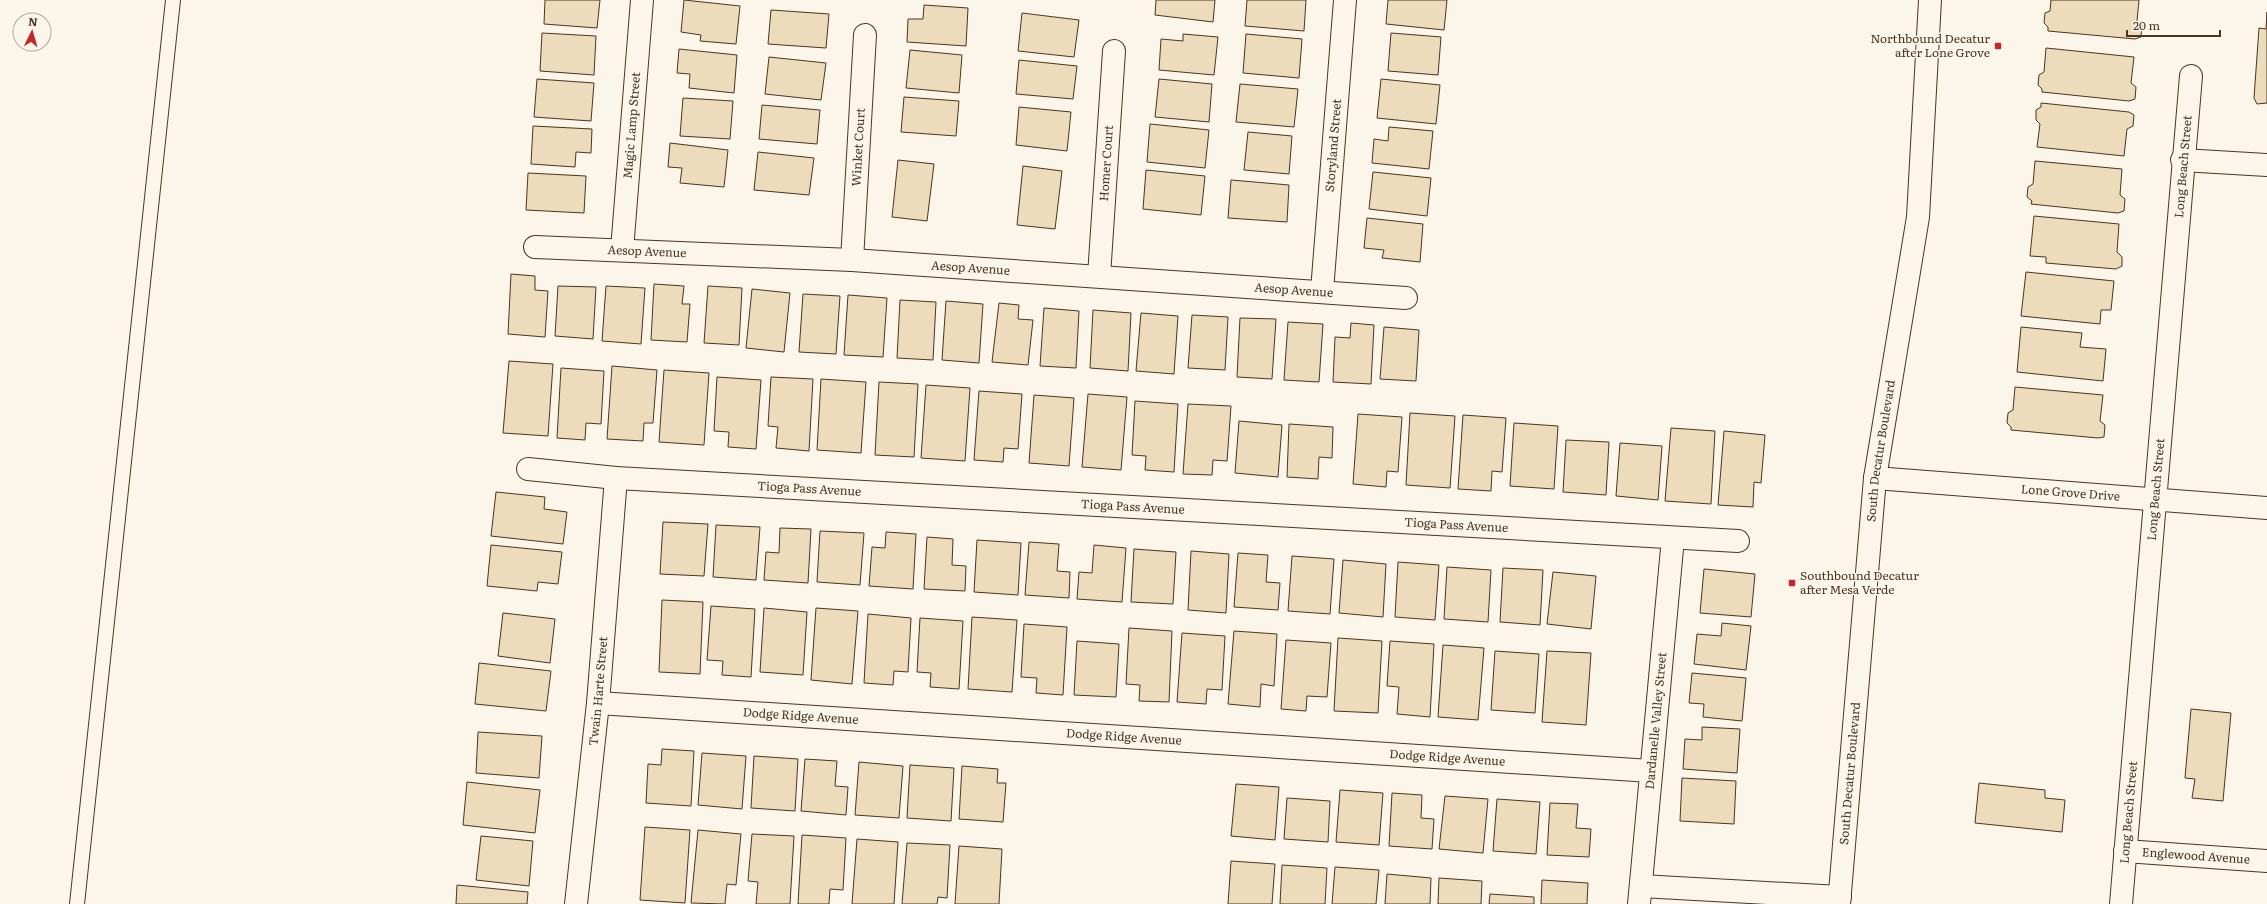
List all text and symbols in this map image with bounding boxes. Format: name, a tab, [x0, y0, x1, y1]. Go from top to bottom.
north arrow	[12, 12, 52, 52]
scale bar	[2127, 12, 2220, 38]
text: N	[28, 13, 38, 29]
text: 20 m	[2133, 16, 2160, 34]
place label: Northbound Decatur after Lone Grove	[1871, 29, 1990, 61]
marker: Northbound Decatur after Lone Grove	[1993, 41, 2003, 51]
street label: Magic Lamp Street	[618, 71, 644, 179]
street label: Storyland Street	[1320, 98, 1345, 193]
street label: Winket Court	[846, 107, 869, 187]
street label: Long Beach Street	[2169, 114, 2196, 219]
street label: Homer Court	[1094, 124, 1117, 202]
street label: Aesop Avenue	[607, 240, 687, 261]
street label: Aesop Avenue	[930, 255, 1011, 279]
street label: Aesop Avenue	[1254, 278, 1334, 301]
street label: South Decatur Boulevard	[1861, 378, 1899, 523]
street label: Long Beach Street	[2142, 437, 2168, 541]
street label: Tioga Pass Avenue	[757, 476, 862, 500]
street label: Lone Grove Drive	[2020, 479, 2121, 505]
street label: Tioga Pass Avenue	[1080, 494, 1185, 518]
street label: Tioga Pass Avenue	[1404, 512, 1509, 536]
place label: Southbound Decatur after Mesa Verde	[1800, 566, 1919, 598]
marker: Southbound Decatur after Mesa Verde	[1787, 578, 1797, 588]
street label: Twain Harte Street	[583, 636, 611, 747]
street label: Dardanelle Valley Street	[1640, 651, 1670, 790]
street label: South Decatur Boulevard	[1834, 701, 1864, 846]
street label: Dodge Ridge Avenue	[742, 702, 859, 728]
street label: Dodge Ridge Avenue	[1065, 723, 1182, 749]
street label: Dodge Ridge Avenue	[1389, 744, 1506, 770]
street label: Long Beach Street	[2114, 760, 2141, 864]
street label: Englewood Avenue	[2141, 842, 2251, 868]

